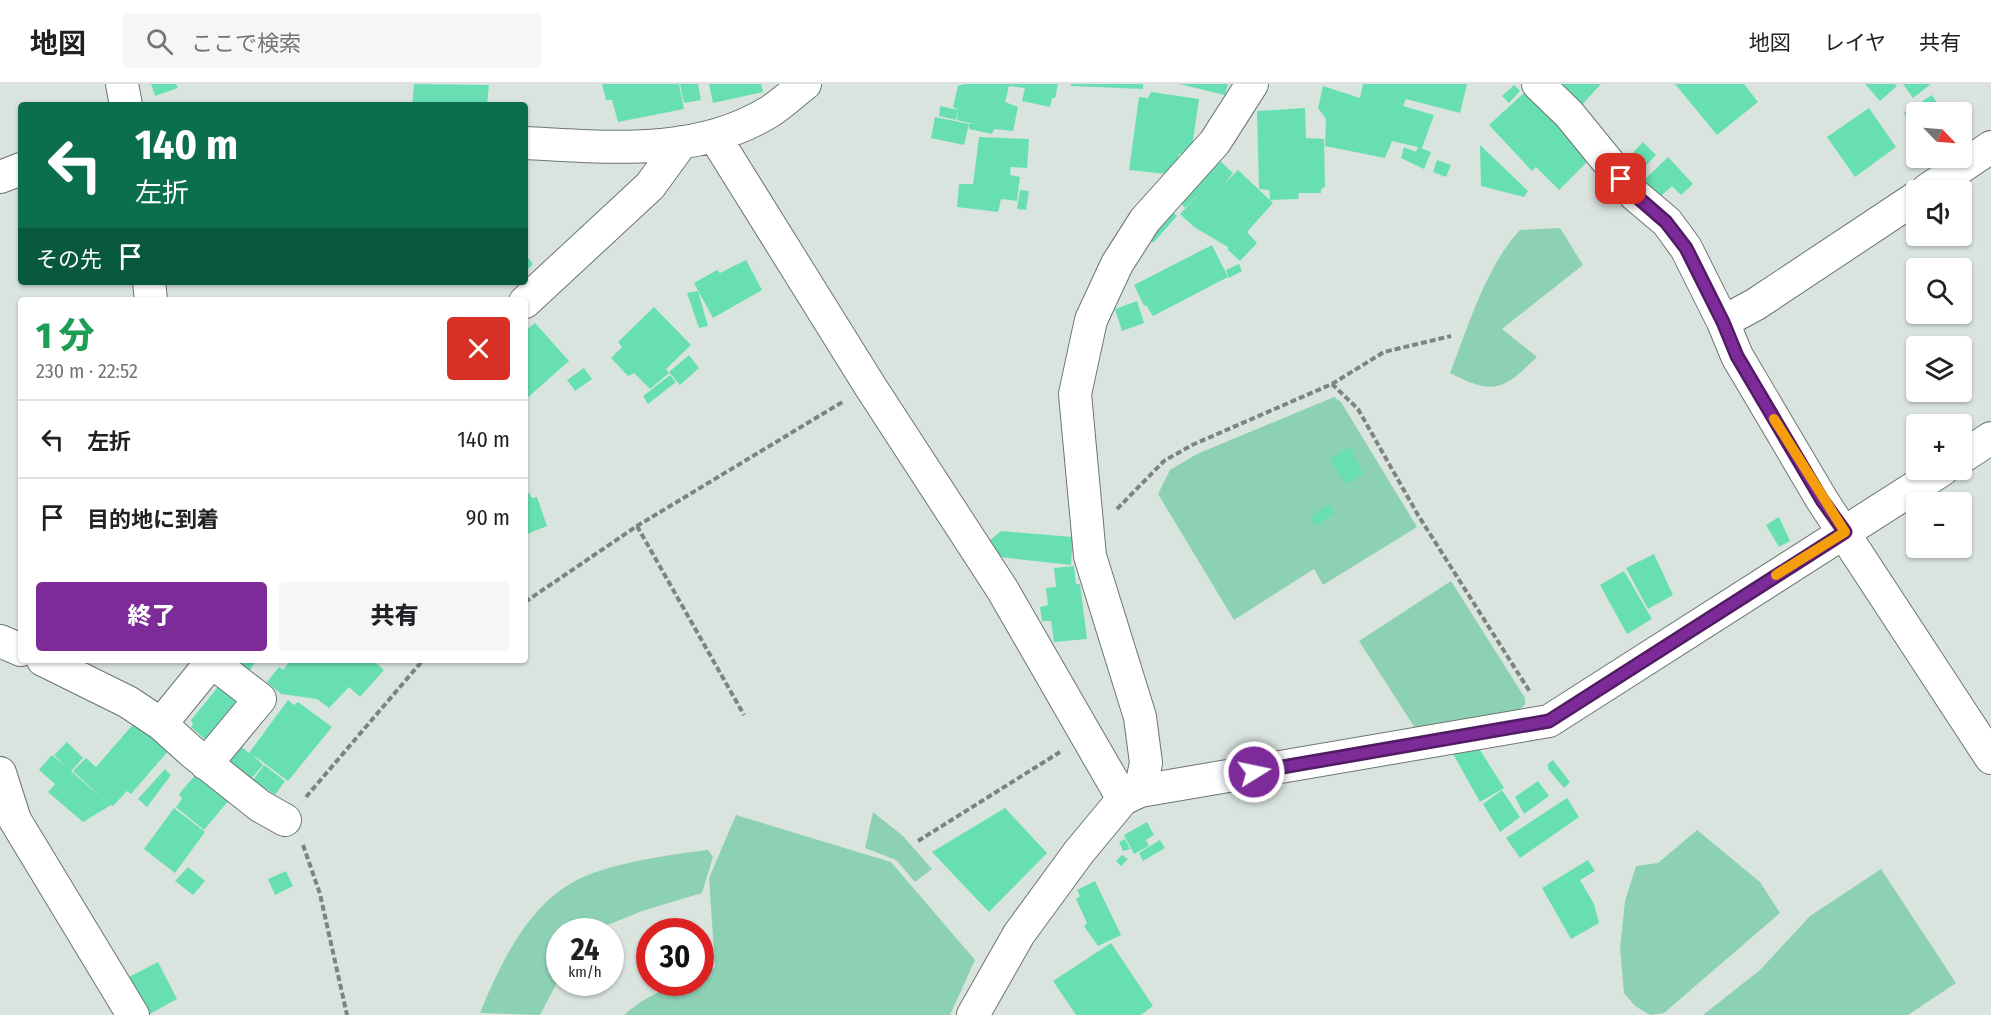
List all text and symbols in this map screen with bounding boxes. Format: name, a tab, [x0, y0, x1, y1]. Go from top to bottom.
search box	[122, 14, 542, 68]
icon: search	[143, 25, 176, 58]
text: 地図	[30, 27, 86, 60]
text: ここで検索	[191, 30, 301, 57]
text: 地図	[1749, 30, 1791, 56]
text: レイヤ	[1824, 30, 1886, 56]
text: 共有	[1919, 30, 1961, 56]
north arrow	[1906, 102, 1972, 168]
map controls	[1906, 102, 1972, 558]
text: 140 m	[135, 120, 238, 170]
icon: left	[36, 126, 114, 204]
pin	[1595, 153, 1646, 204]
icon: arrive	[1604, 162, 1637, 195]
text: 左折	[135, 177, 189, 209]
button: sound	[1906, 180, 1972, 246]
icon: arrive	[114, 240, 147, 273]
text: その先	[36, 246, 102, 273]
button: search	[1906, 258, 1972, 324]
text: 1 分	[36, 314, 95, 358]
button: close	[447, 317, 510, 380]
button: layers	[1906, 336, 1972, 402]
text: 230 m · 22:52	[36, 359, 138, 383]
button: +	[1906, 414, 1972, 480]
icon: left	[36, 423, 69, 456]
text: 140 m	[457, 426, 510, 453]
text: 左折	[87, 428, 131, 455]
button: −	[1906, 492, 1972, 558]
icon: arrive	[36, 501, 69, 534]
text: 90 m	[466, 504, 510, 531]
text: 目的地に到着	[87, 506, 219, 533]
button: 終了	[36, 582, 267, 651]
button: 共有	[279, 582, 510, 651]
position arrow	[1222, 740, 1286, 804]
speed limit sign: 30	[636, 918, 714, 996]
text: 24	[571, 932, 599, 968]
text: km/h	[568, 963, 602, 981]

